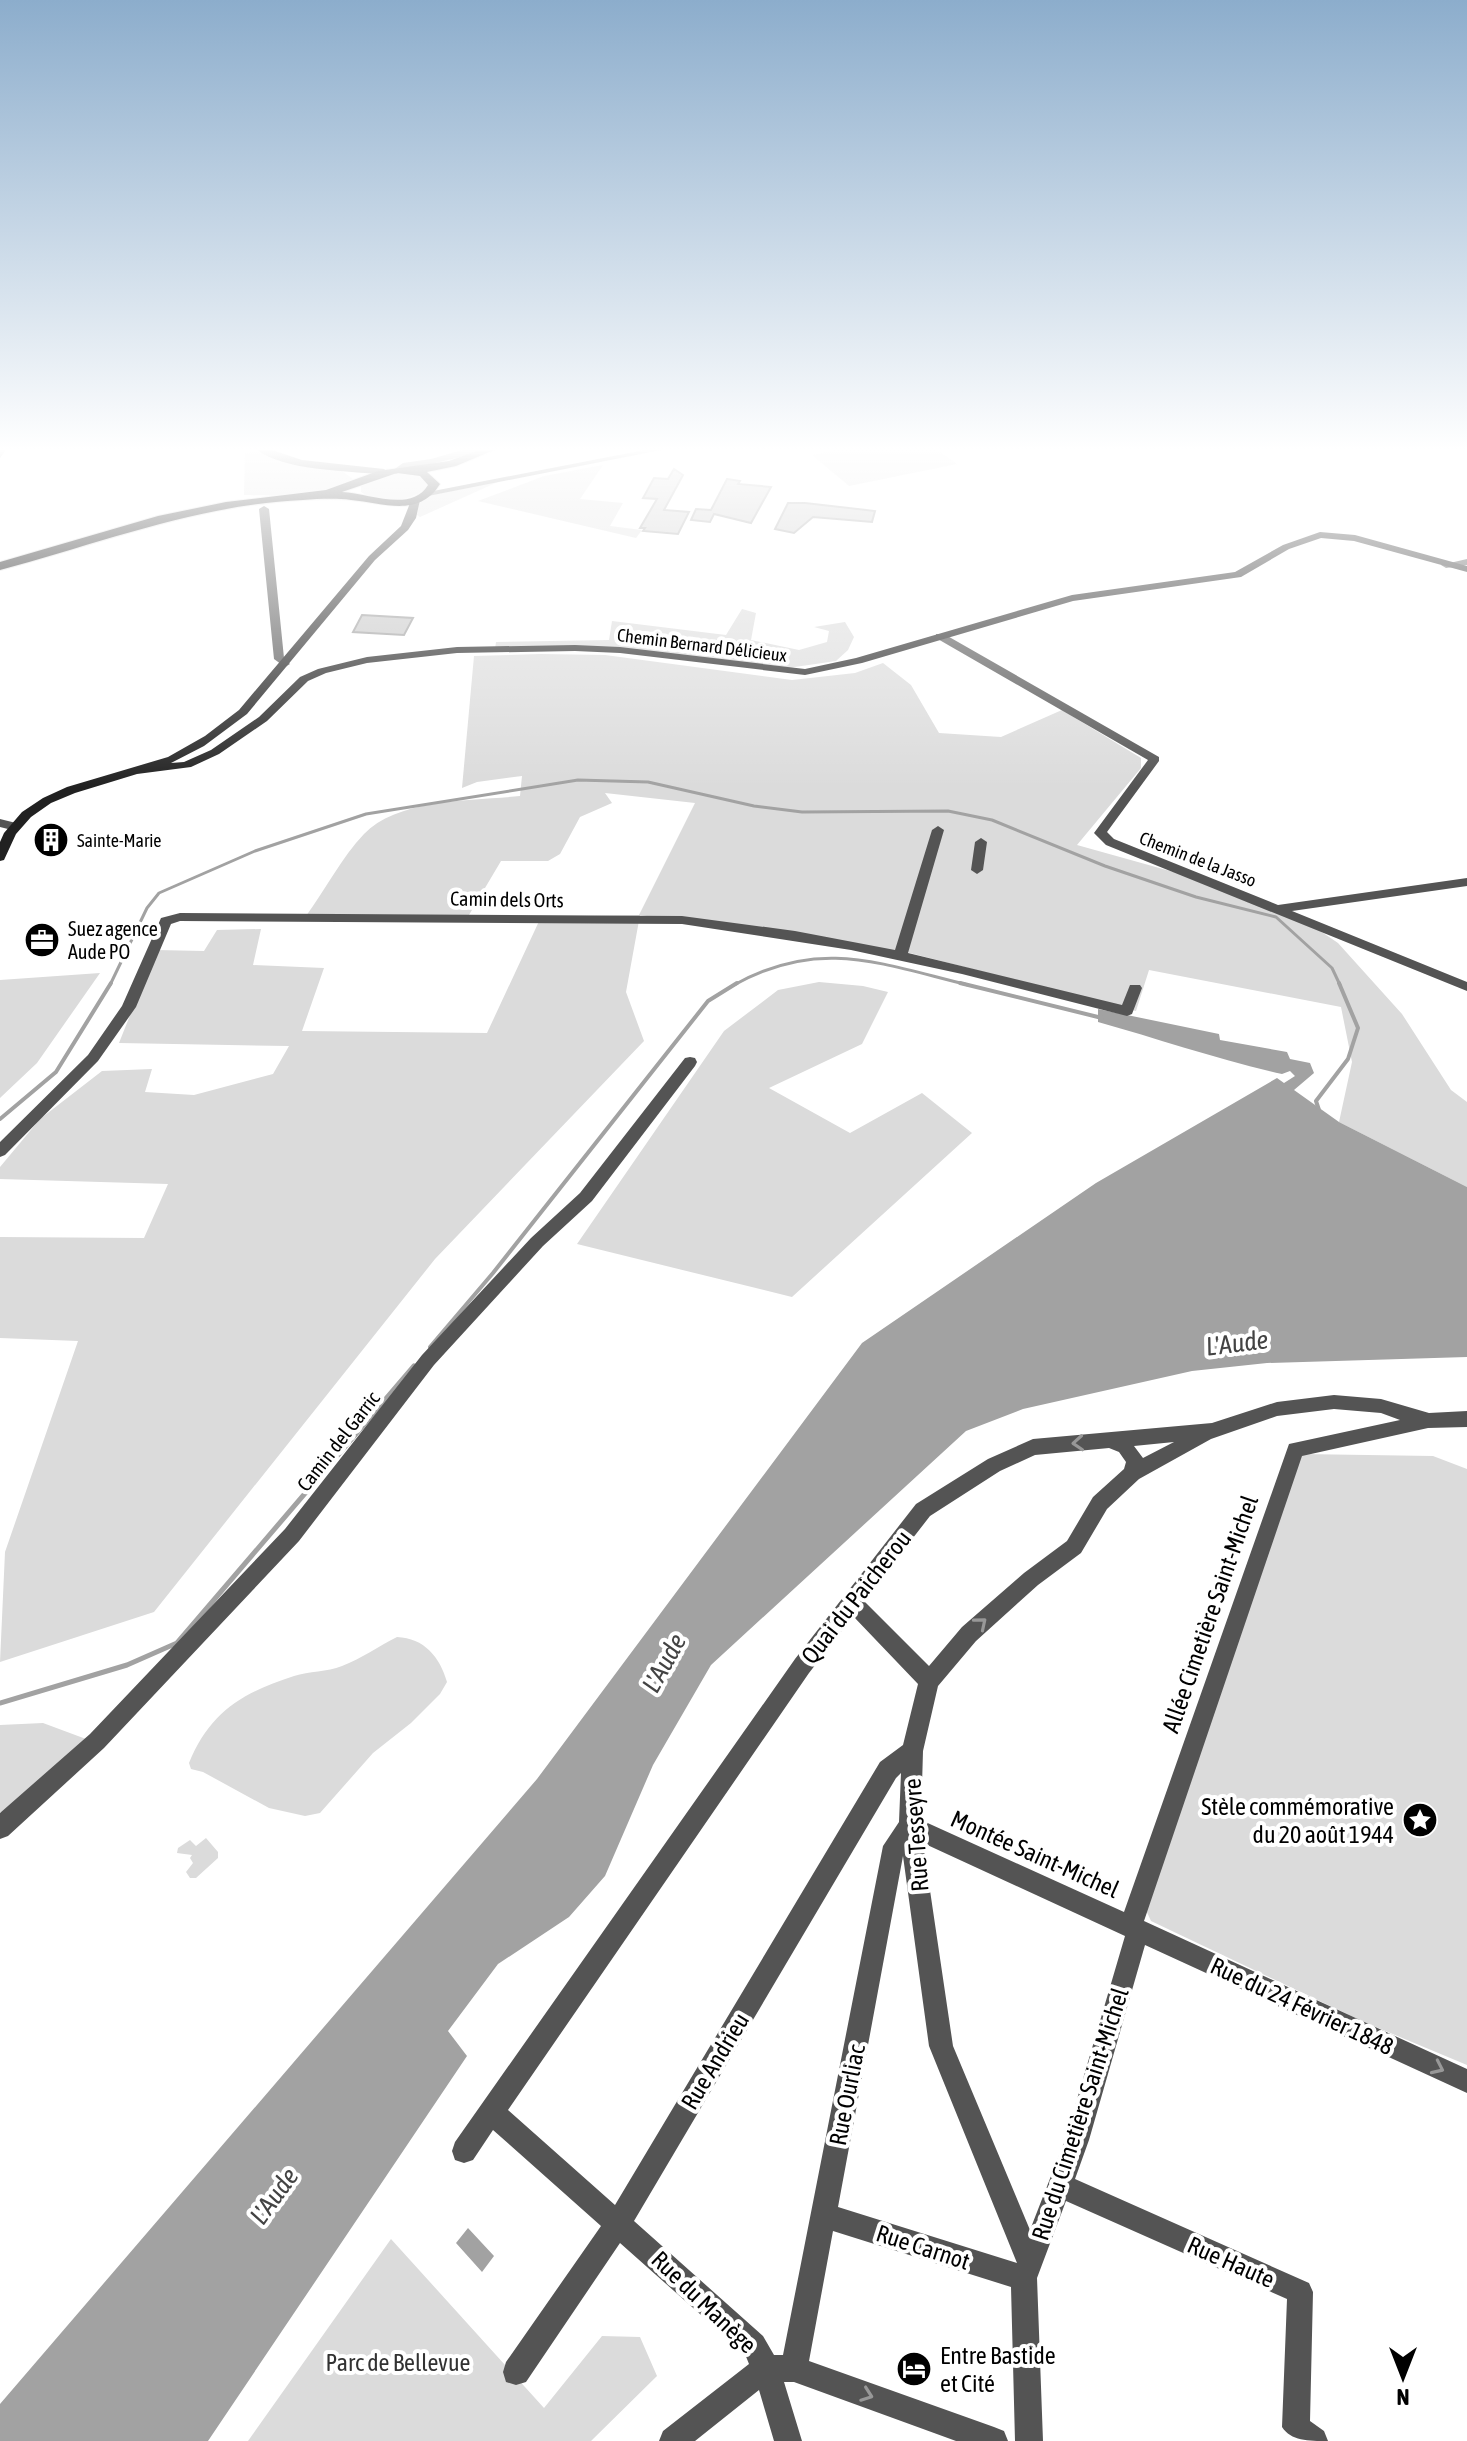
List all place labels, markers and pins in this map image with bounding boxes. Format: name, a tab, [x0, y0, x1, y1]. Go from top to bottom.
building icon: Sainte-Marie	[32, 821, 70, 859]
place label: Sainte-Marie	[77, 830, 162, 851]
place label: Suez agence Aude PO	[68, 917, 158, 963]
office icon: Suez agence Aude PO	[23, 921, 61, 959]
place label: Stèle commémorative du 20 août 1944	[1201, 1793, 1394, 1848]
place icon: Stèle commémorative du 20 août 1944	[1401, 1801, 1439, 1839]
place label: Entre Bastide et Cité	[940, 2342, 1056, 2397]
hotel icon: Entre Bastide et Cité	[895, 2350, 933, 2388]

